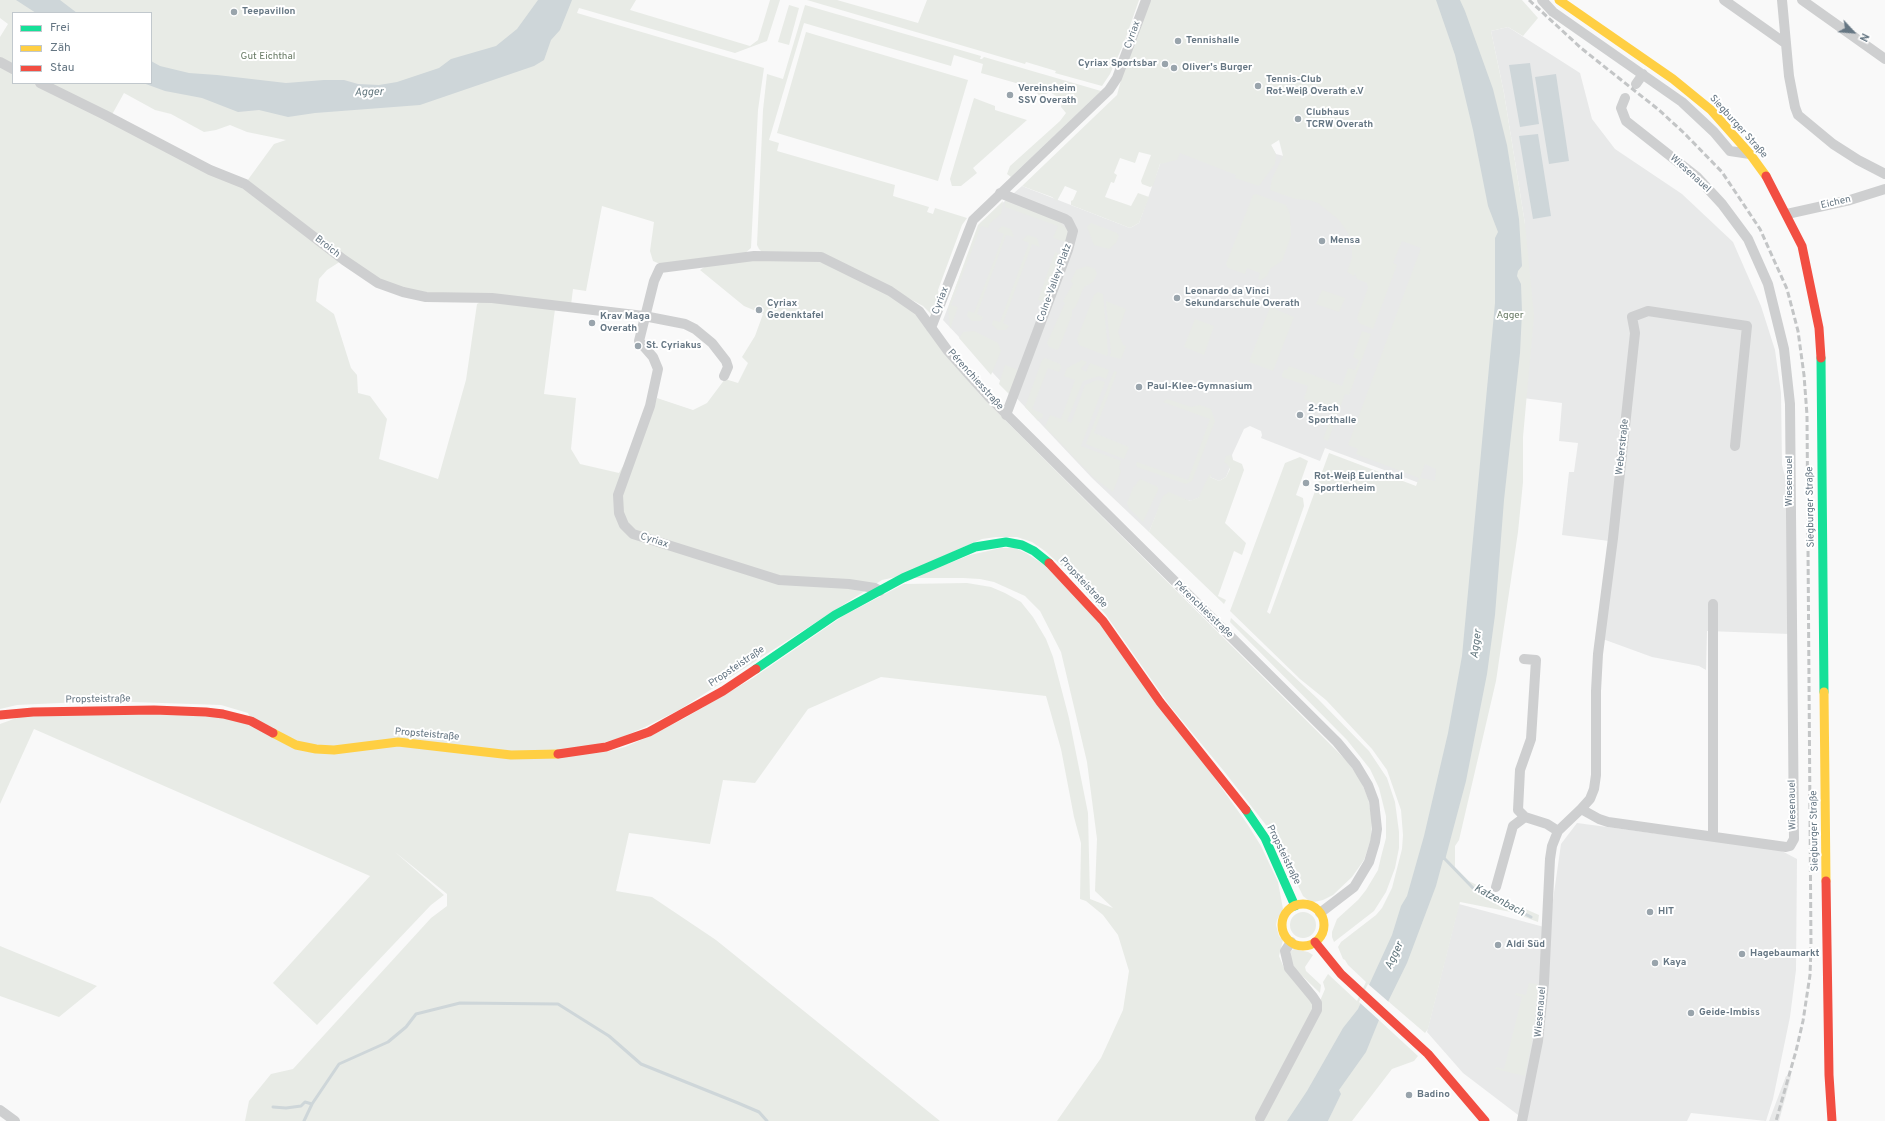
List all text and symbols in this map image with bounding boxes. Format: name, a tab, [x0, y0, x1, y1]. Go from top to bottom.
place label: Teepavillon	[242, 6, 296, 18]
marker: Teepavillon	[229, 7, 239, 17]
legend	[12, 12, 152, 84]
north arrow	[1833, 12, 1873, 52]
street label: Cyriax	[1122, 19, 1144, 51]
text: Frei	[50, 20, 70, 36]
text: N	[1856, 31, 1872, 44]
place label: Tennishalle	[1186, 35, 1239, 47]
marker: Tennishalle	[1173, 36, 1183, 46]
text: Zäh	[50, 40, 71, 56]
park label: Gut Eichthal	[241, 51, 295, 63]
place label: Cyriax Sportsbar	[1078, 58, 1157, 70]
marker: Cyriax Sportsbar	[1160, 59, 1170, 69]
text: Stau	[50, 60, 75, 76]
place label: Oliver's Burger	[1182, 62, 1252, 74]
marker: Oliver's Burger	[1169, 63, 1179, 73]
place label: Tennis-Club Rot-Weiß Overath e.V	[1266, 74, 1364, 98]
marker: Tennis-Club Rot-Weiß Overath e.V	[1253, 81, 1263, 91]
place label: Vereinsheim SSV Overath	[1018, 83, 1076, 106]
water label: Agger	[354, 86, 384, 100]
marker: Vereinsheim SSV Overath	[1005, 90, 1015, 100]
street label: Siegburger Straße	[1706, 93, 1770, 161]
place label: Clubhaus TCRW Overath	[1306, 107, 1373, 130]
marker: Clubhaus TCRW Overath	[1293, 114, 1303, 124]
street label: Wiesenauel	[1667, 153, 1713, 195]
street label: Eichen	[1820, 194, 1852, 212]
street label: Broich	[312, 233, 342, 261]
place label: Mensa	[1330, 235, 1360, 247]
marker: Mensa	[1317, 236, 1327, 246]
street label: Colne-Valley-Platz	[1035, 242, 1075, 324]
street label: Cyriax	[930, 285, 952, 317]
place label: Leonardo da Vinci Sekundarschule Overath	[1185, 286, 1300, 310]
marker: Leonardo da Vinci Sekundarschule Overath	[1172, 293, 1182, 303]
place label: Cyriax Gedenktafel	[767, 298, 824, 322]
marker: Cyriax Gedenktafel	[754, 305, 764, 315]
park label: Agger	[1496, 310, 1524, 322]
place label: Krav Maga Overath	[600, 311, 650, 334]
marker: Krav Maga Overath	[587, 318, 597, 328]
place label: St. Cyriakus	[646, 340, 701, 352]
marker: St. Cyriakus	[633, 341, 643, 351]
street label: Pérenchiesstraße	[945, 347, 1005, 413]
place label: Paul-Klee-Gymnasium	[1147, 381, 1252, 393]
marker: Paul-Klee-Gymnasium	[1134, 382, 1144, 392]
place label: 2-fach Sporthalle	[1308, 403, 1356, 426]
marker: 2-fach Sporthalle	[1295, 410, 1305, 420]
street label: Weberstraße	[1614, 418, 1632, 476]
street label: Wiesenauel	[1784, 456, 1796, 506]
street label: Siegburger Straße	[1804, 466, 1818, 548]
place label: Rot-Weiß Eulenthal Sportlerheim	[1314, 471, 1403, 494]
marker: Rot-Weiß Eulenthal Sportlerheim	[1301, 478, 1311, 488]
street label: Cyriax	[638, 531, 670, 551]
street label: Propsteistraße	[1056, 555, 1110, 611]
street label: Pérenchiesstraße	[1171, 579, 1235, 641]
water label: Agger	[1468, 629, 1486, 659]
street label: Propsteistraße	[707, 644, 767, 690]
street label: Propsteistraße	[65, 693, 131, 707]
street label: Propsteistraße	[394, 726, 460, 744]
street label: Wiesenauel	[1787, 779, 1799, 831]
street label: Siegburger Straße	[1808, 790, 1822, 872]
street label: Propsteistraße	[1263, 823, 1303, 887]
water label: Katzenbach	[1471, 882, 1527, 920]
place label: HIT	[1658, 906, 1674, 918]
marker: HIT	[1645, 907, 1655, 917]
place label: Aldi Süd	[1506, 939, 1545, 951]
water label: Agger	[1383, 940, 1407, 972]
marker: Aldi Süd	[1493, 940, 1503, 950]
place label: Hagebaumarkt	[1750, 948, 1819, 960]
marker: Hagebaumarkt	[1737, 949, 1747, 959]
place label: Kaya	[1663, 957, 1686, 969]
marker: Kaya	[1650, 958, 1660, 968]
street label: Wiesenauel	[1533, 986, 1549, 1038]
place label: Geide-Imbiss	[1699, 1007, 1760, 1019]
marker: Geide-Imbiss	[1686, 1008, 1696, 1018]
place label: Badino	[1417, 1089, 1450, 1101]
marker: Badino	[1404, 1090, 1414, 1100]

